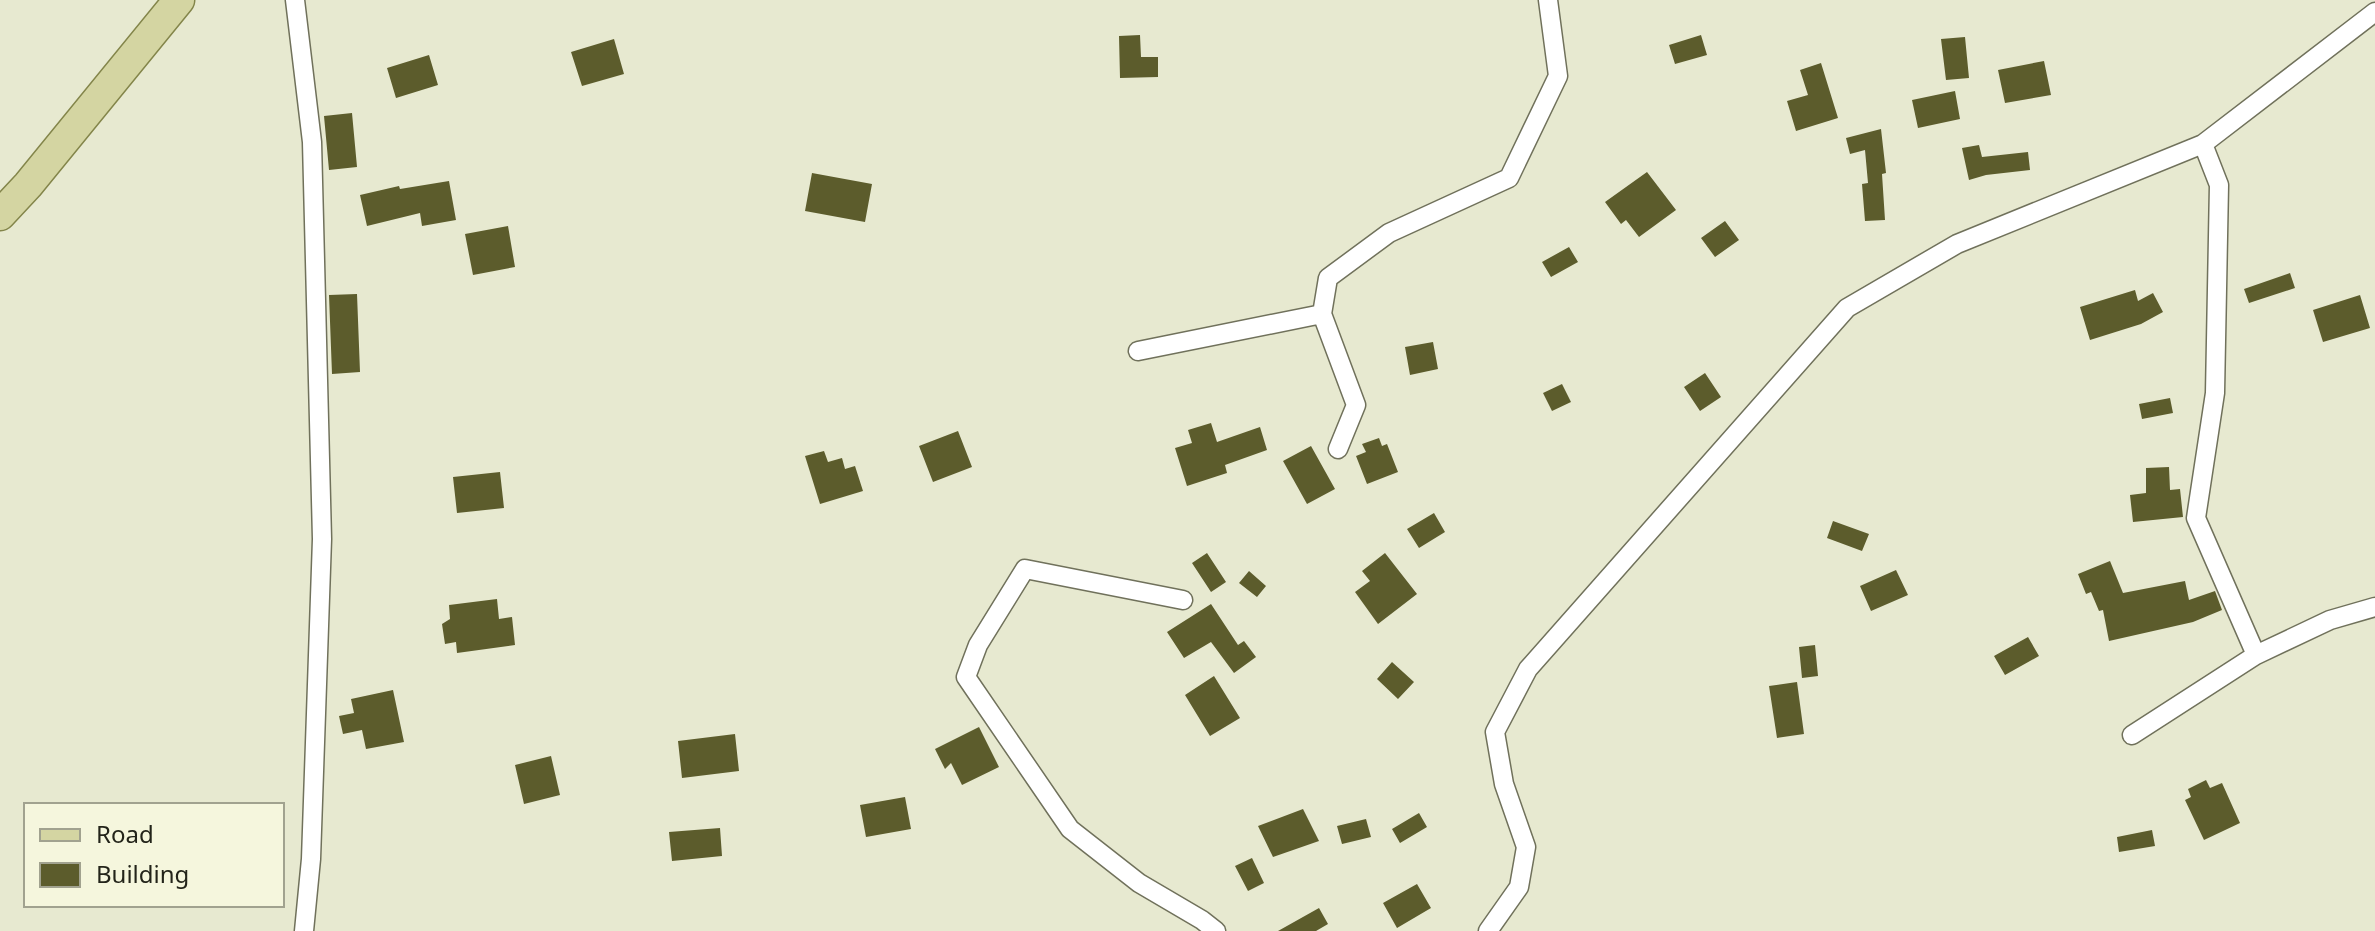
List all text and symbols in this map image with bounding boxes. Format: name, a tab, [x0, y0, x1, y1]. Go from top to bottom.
legend	[24, 803, 284, 907]
text: Road	[96, 817, 154, 850]
text: Building	[96, 857, 189, 890]

